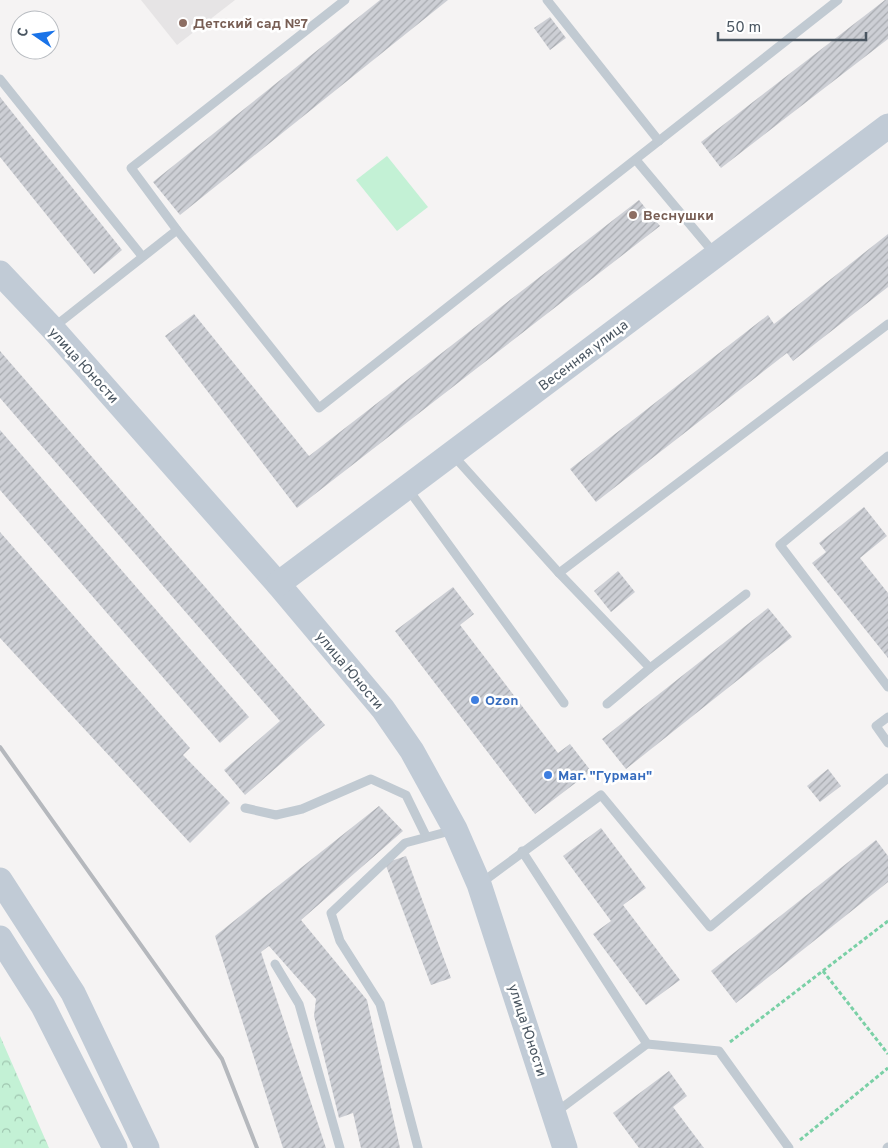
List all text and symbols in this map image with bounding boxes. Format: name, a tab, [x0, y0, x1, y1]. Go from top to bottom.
north arrow	[10, 10, 60, 60]
scale bar	[718, 10, 866, 42]
place label: Детский сад №7	[193, 16, 308, 33]
marker: Детский сад №7	[177, 17, 189, 29]
text: 50 m	[726, 19, 761, 38]
text: С	[15, 26, 33, 39]
place label: Веснушки	[643, 208, 714, 225]
marker: Веснушки	[627, 209, 639, 221]
street label: Весенняя улица	[536, 317, 632, 395]
street label: улица Юности	[44, 324, 121, 408]
street label: улица Юности	[311, 629, 386, 713]
place label: Ozon	[485, 693, 518, 710]
marker: Ozon	[469, 694, 481, 706]
place label: Маг. "Гурман"	[558, 768, 652, 785]
marker: Маг. "Гурман"	[542, 769, 554, 781]
street label: улица Юности	[504, 982, 550, 1079]

